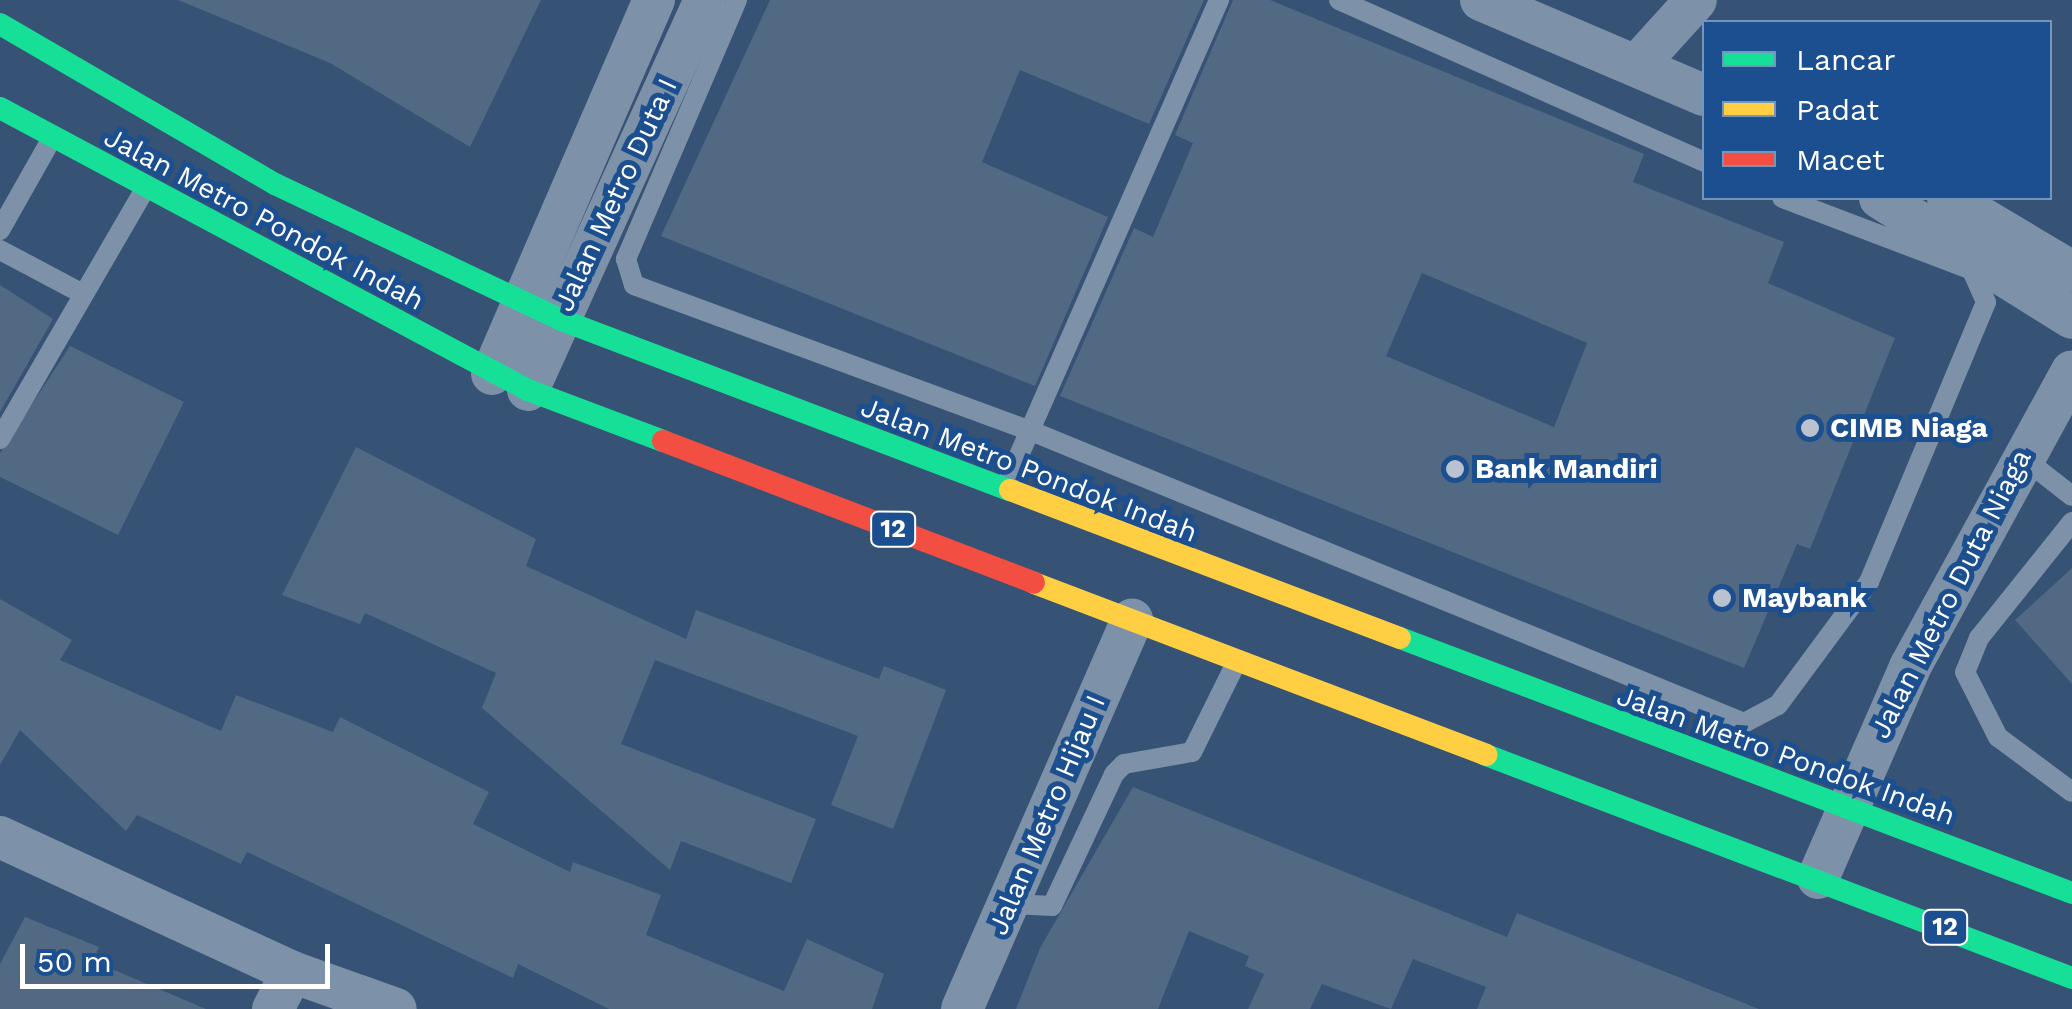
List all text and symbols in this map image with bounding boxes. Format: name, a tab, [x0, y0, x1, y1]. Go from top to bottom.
legend	[1702, 20, 2052, 200]
text: Lancar	[1796, 42, 1896, 77]
street label: Jalan Metro Duta I	[547, 73, 685, 317]
text: Padat	[1796, 92, 1879, 127]
street label: Jalan Metro Pondok Indah	[98, 120, 430, 318]
text: Macet	[1796, 142, 1885, 177]
street label: Jalan Metro Pondok Indah	[856, 390, 1202, 550]
place label: CIMB Niaga	[1830, 411, 1988, 445]
marker: CIMB Niaga	[1799, 417, 1821, 439]
street label: Jalan Metro Duta Niaga	[1863, 444, 2039, 744]
place label: Bank Mandiri	[1475, 452, 1658, 486]
marker: Bank Mandiri	[1444, 458, 1466, 480]
road number: 12	[868, 509, 918, 549]
place label: Maybank	[1742, 581, 1867, 615]
marker: Maybank	[1711, 587, 1733, 609]
street label: Jalan Metro Pondok Indah	[1612, 679, 1960, 833]
street label: Jalan Metro Hijau I	[981, 690, 1113, 940]
road number: 12	[1920, 907, 1970, 947]
scale bar	[25, 924, 335, 986]
text: 50 m	[37, 944, 112, 979]

